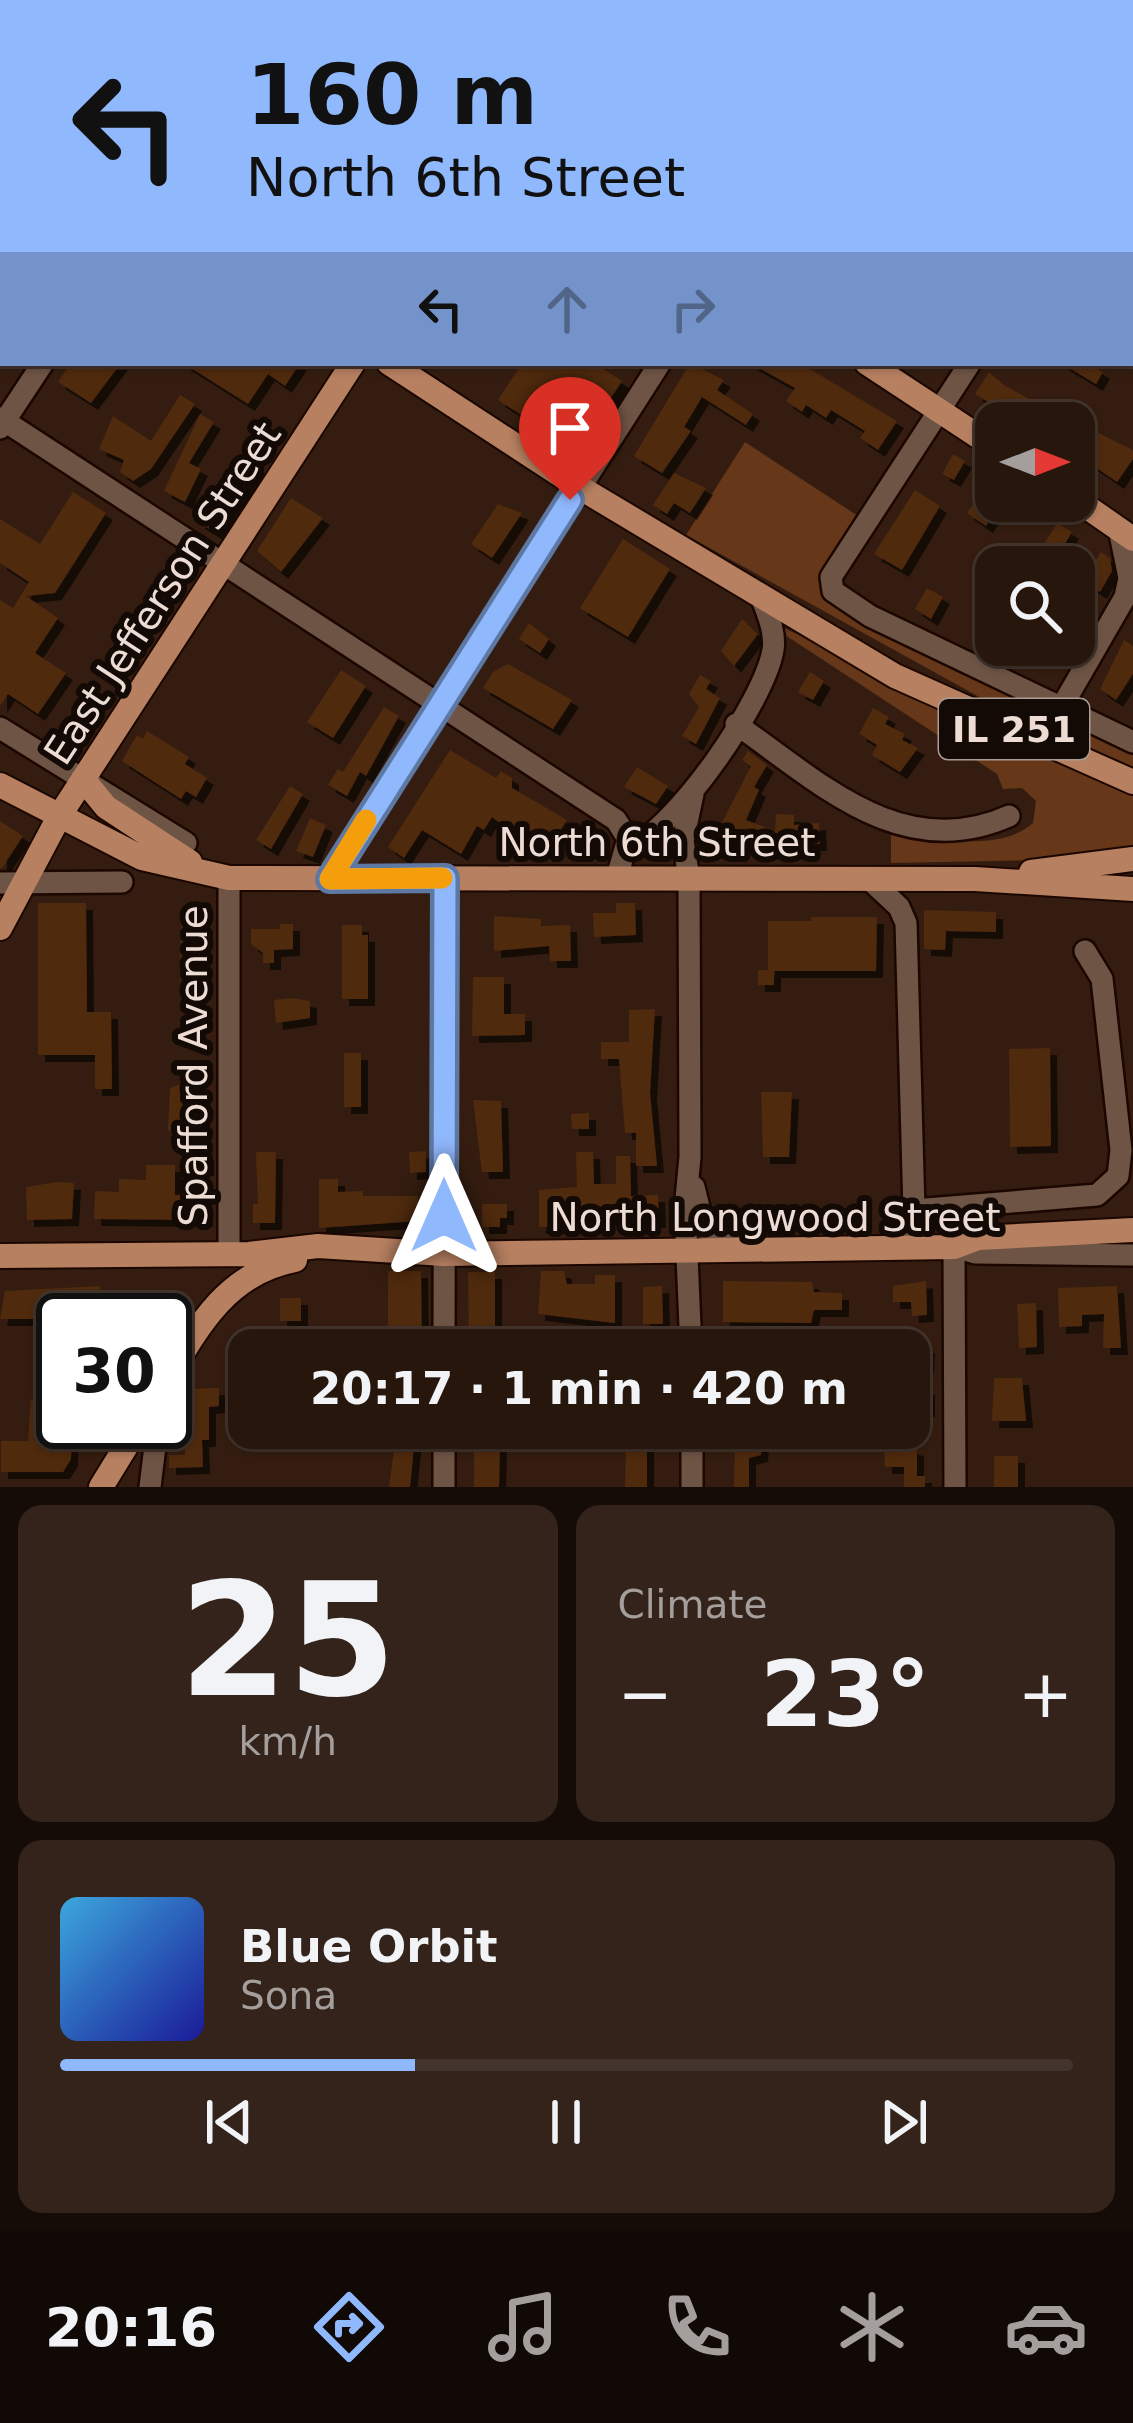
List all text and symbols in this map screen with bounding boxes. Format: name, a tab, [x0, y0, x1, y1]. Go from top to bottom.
text: 160 m	[246, 46, 538, 144]
icon: left	[48, 48, 204, 204]
text: North 6th Street	[246, 146, 685, 209]
icon: left	[408, 276, 474, 342]
icon: ahead	[534, 276, 600, 342]
icon: right	[660, 276, 726, 342]
pin	[519, 377, 621, 500]
icon: arrive	[537, 395, 603, 461]
north arrow	[975, 402, 1095, 522]
map controls	[975, 402, 1095, 666]
street label: East Jefferson Street	[35, 414, 290, 773]
button: search	[975, 546, 1095, 666]
road number: IL 251	[939, 699, 1089, 759]
street label: North 6th Street	[498, 820, 816, 865]
street label: Spafford Avenue	[171, 905, 216, 1227]
position arrow	[381, 1153, 507, 1279]
street label: North Longwood Street	[549, 1195, 1001, 1240]
speed limit sign: 30	[36, 1293, 192, 1449]
text: 20:17 · 1 min · 420 m	[310, 1362, 848, 1415]
text: 25	[179, 1550, 396, 1732]
text: Climate	[618, 1582, 768, 1627]
text: 23°	[760, 1642, 930, 1747]
text: −	[618, 1656, 673, 1733]
text: +	[1018, 1656, 1073, 1733]
text: km/h	[239, 1719, 337, 1764]
text: Blue Orbit	[240, 1920, 498, 1973]
text: Sona	[240, 1973, 337, 2018]
icon: previous	[196, 2089, 262, 2155]
icon: pause	[533, 2089, 599, 2155]
icon: next	[871, 2089, 937, 2155]
icon: directions	[307, 2285, 391, 2369]
icon: music	[481, 2285, 565, 2369]
icon: phone	[655, 2285, 739, 2369]
icon: climate	[830, 2285, 914, 2369]
icon: car	[1004, 2285, 1088, 2369]
text: 20:16	[45, 2296, 217, 2359]

